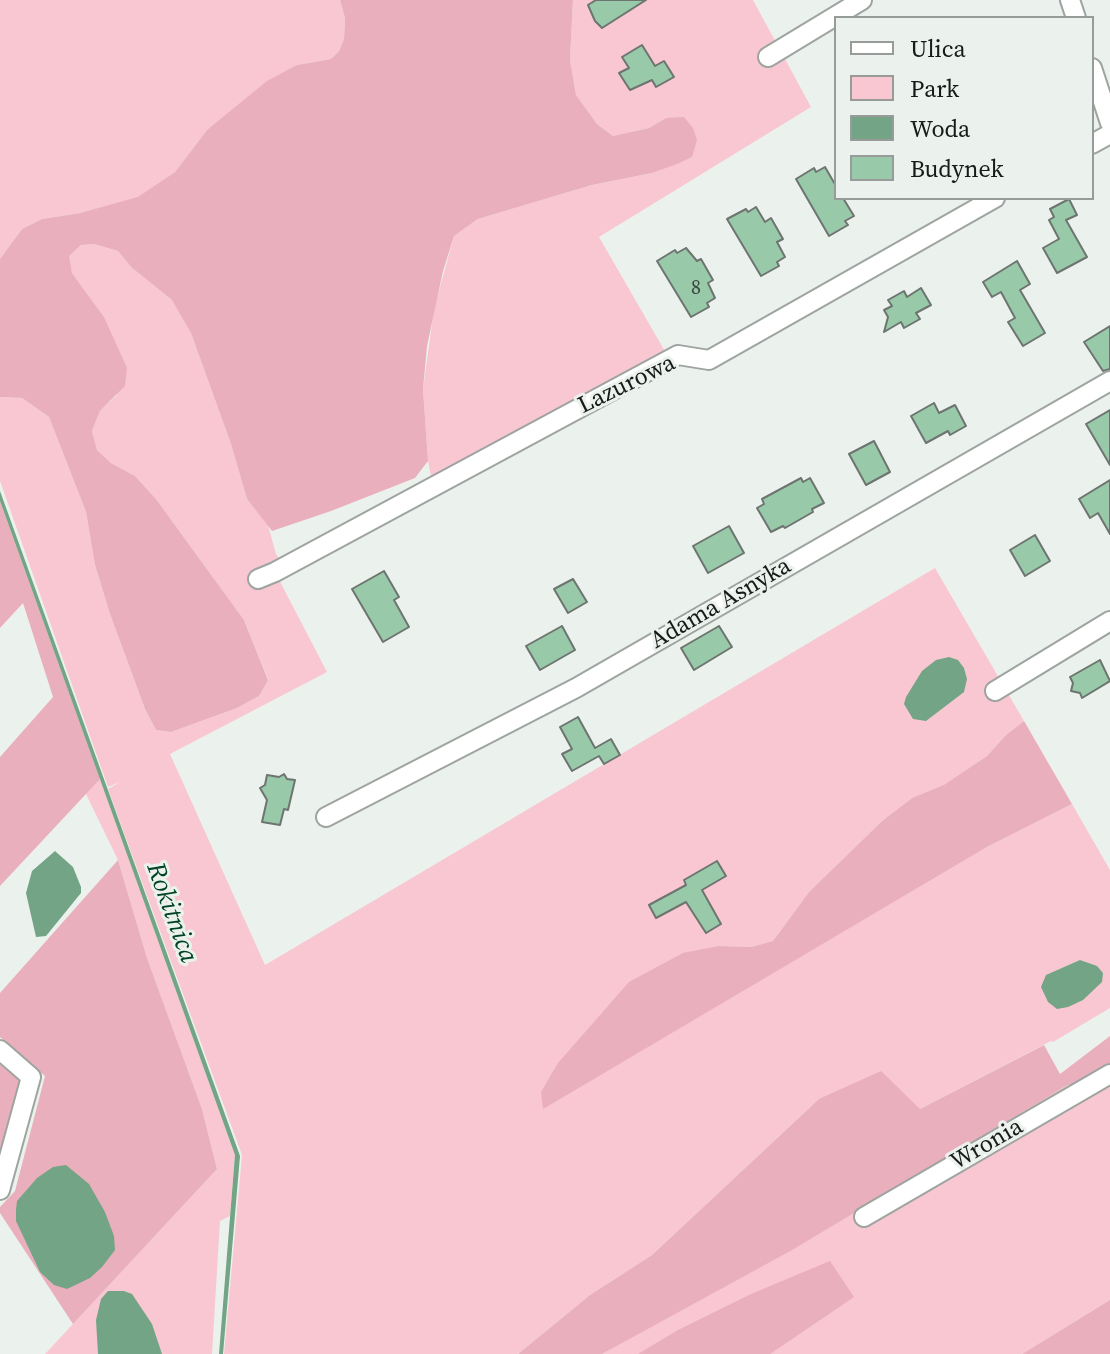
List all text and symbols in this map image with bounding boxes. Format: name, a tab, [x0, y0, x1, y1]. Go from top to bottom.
legend	[834, 16, 1094, 200]
text: Ulica	[910, 32, 966, 65]
text: Park	[910, 72, 959, 105]
text: Woda	[910, 112, 970, 145]
text: Budynek	[910, 152, 1004, 185]
house number: 8	[691, 277, 701, 301]
street label: Lazurowa	[574, 349, 680, 421]
street label: Adama Asnyka	[646, 552, 796, 656]
water label: Rokitnica	[138, 859, 204, 967]
street label: Wronia	[946, 1113, 1028, 1177]

